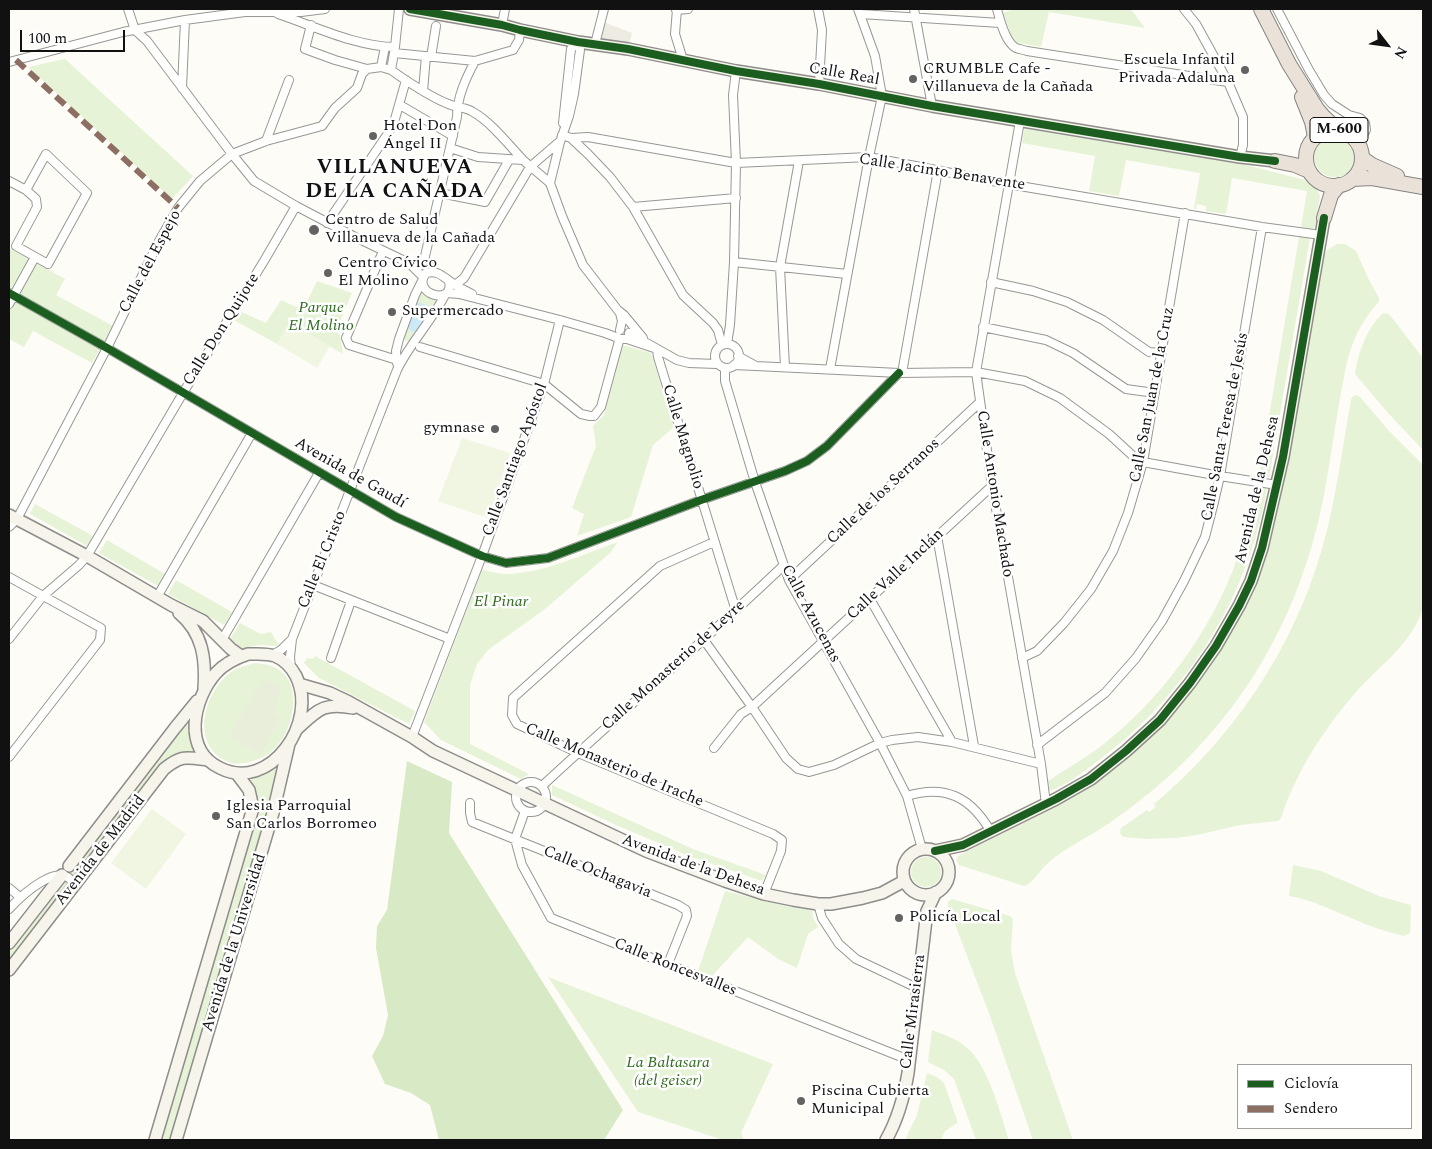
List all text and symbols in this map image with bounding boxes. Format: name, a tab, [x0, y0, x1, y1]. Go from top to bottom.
scale bar	[22, 20, 128, 52]
north arrow	[1362, 20, 1412, 70]
text: 100 m	[28, 27, 67, 50]
text: N	[1388, 43, 1412, 63]
place label: Escuela Infantil Privada Adaluna	[1118, 51, 1235, 89]
street label: Calle Real	[807, 59, 881, 91]
place label: CRUMBLE Cafe - Villanueva de la Cañada	[923, 60, 1093, 98]
marker: Escuela Infantil Privada Adaluna	[1239, 64, 1251, 76]
marker: CRUMBLE Cafe - Villanueva de la Cañada	[907, 73, 919, 85]
place label: Hotel Don Ángel II	[383, 117, 457, 155]
road number: M-600	[1310, 118, 1368, 142]
marker: Hotel Don Ángel II	[367, 130, 379, 142]
street label: Calle Jacinto Benavente	[858, 150, 1026, 196]
district label: VILLANUEVA DE LA CAÑADA	[304, 156, 486, 206]
street label: Calle del Espejo	[116, 207, 186, 317]
place label: Centro de Salud Villanueva de la Cañada	[325, 211, 495, 249]
marker: Centro de Salud Villanueva de la Cañada	[307, 223, 321, 237]
place label: Centro Cívico El Molino	[338, 254, 437, 292]
marker: Centro Cívico El Molino	[322, 267, 334, 279]
street label: Calle Don Quijote	[180, 270, 264, 390]
park label: Parque El Molino	[288, 299, 354, 337]
place label: Supermercado	[402, 302, 504, 322]
marker: Supermercado	[386, 306, 398, 318]
street label: Calle San Juan de la Cruz	[1127, 306, 1179, 484]
street label: Calle Santa Teresa de Jesús	[1198, 331, 1254, 523]
street label: Calle Santiago Apóstol	[479, 381, 553, 539]
street label: Calle Magnolio	[657, 382, 707, 492]
street label: Calle Antonio Machado	[971, 409, 1017, 579]
street label: Avenida de la Dehesa	[1232, 414, 1284, 566]
place label: gymnase	[423, 419, 485, 439]
marker: gymnase	[489, 423, 501, 435]
street label: Avenida de Gaudí	[291, 434, 409, 514]
street label: Calle de los Serranos	[823, 435, 945, 549]
street label: Calle El Cristo	[295, 508, 351, 612]
street label: Calle Valle Inclán	[844, 525, 948, 625]
street label: Calle Azucenas	[776, 562, 844, 666]
park label: El Pinar	[474, 593, 528, 613]
street label: Calle Monasterio de Leyre	[598, 597, 750, 735]
street label: Calle Monasterio de Irache	[522, 720, 706, 812]
street label: Avenida de Madrid	[52, 792, 150, 910]
place label: Iglesia Parroquial San Carlos Borromeo	[226, 797, 377, 835]
marker: Iglesia Parroquial San Carlos Borromeo	[210, 810, 222, 822]
street label: Avenida de la Dehesa	[619, 831, 767, 901]
street label: Calle Ochagavia	[540, 843, 654, 903]
street label: Avenida de la Universidad	[199, 852, 271, 1034]
place label: Policía Local	[909, 908, 1001, 928]
marker: Policía Local	[893, 912, 905, 924]
street label: Calle Roncesvalles	[611, 935, 739, 1001]
street label: Calle Mirasierra	[897, 953, 931, 1071]
park label: La Baltasara (del geiser)	[626, 1054, 710, 1092]
legend	[1237, 1064, 1412, 1129]
text: Ciclovía	[1284, 1072, 1339, 1095]
place label: Piscina Cubierta Municipal	[811, 1082, 929, 1120]
marker: Piscina Cubierta Municipal	[795, 1095, 807, 1107]
text: Sendero	[1284, 1097, 1338, 1120]

